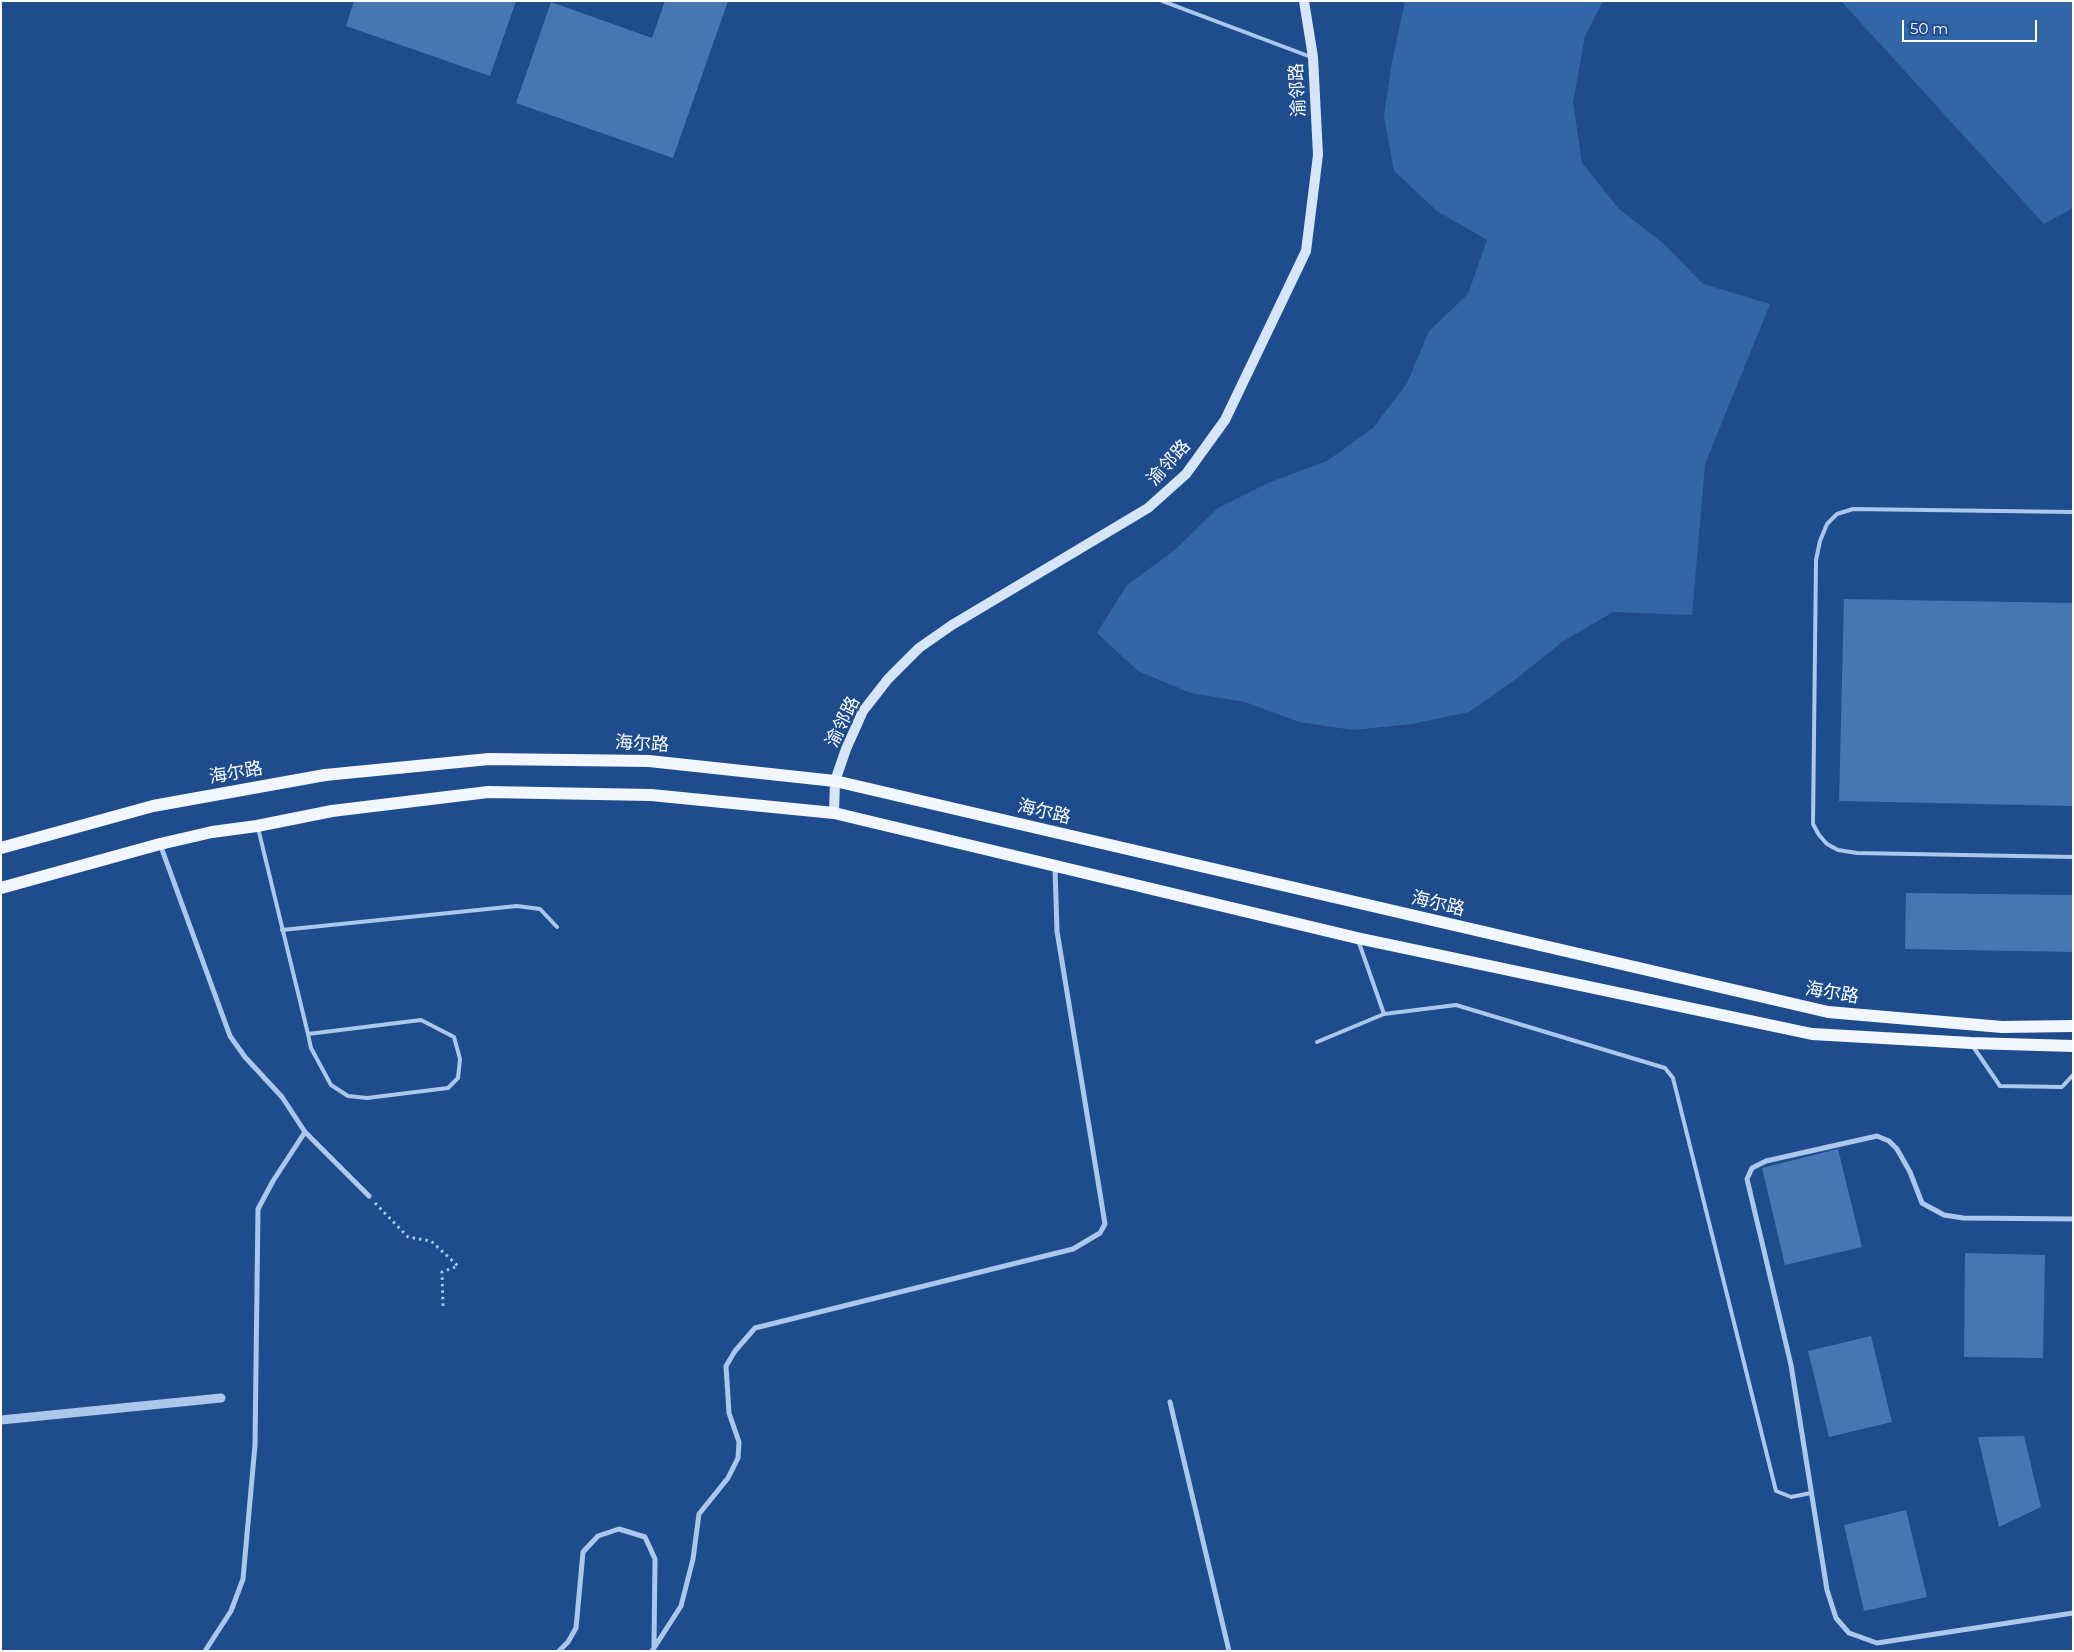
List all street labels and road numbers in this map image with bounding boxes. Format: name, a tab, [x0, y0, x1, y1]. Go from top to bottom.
street label: 渝邻路	[1286, 62, 1310, 118]
street label: 渝邻路	[1143, 436, 1195, 490]
street label: 渝邻路	[821, 693, 865, 751]
street label: 海尔路	[614, 732, 670, 756]
street label: 海尔路	[208, 758, 264, 788]
street label: 海尔路	[1015, 795, 1073, 829]
street label: 海尔路	[1409, 887, 1467, 921]
street label: 海尔路	[1804, 978, 1860, 1008]

